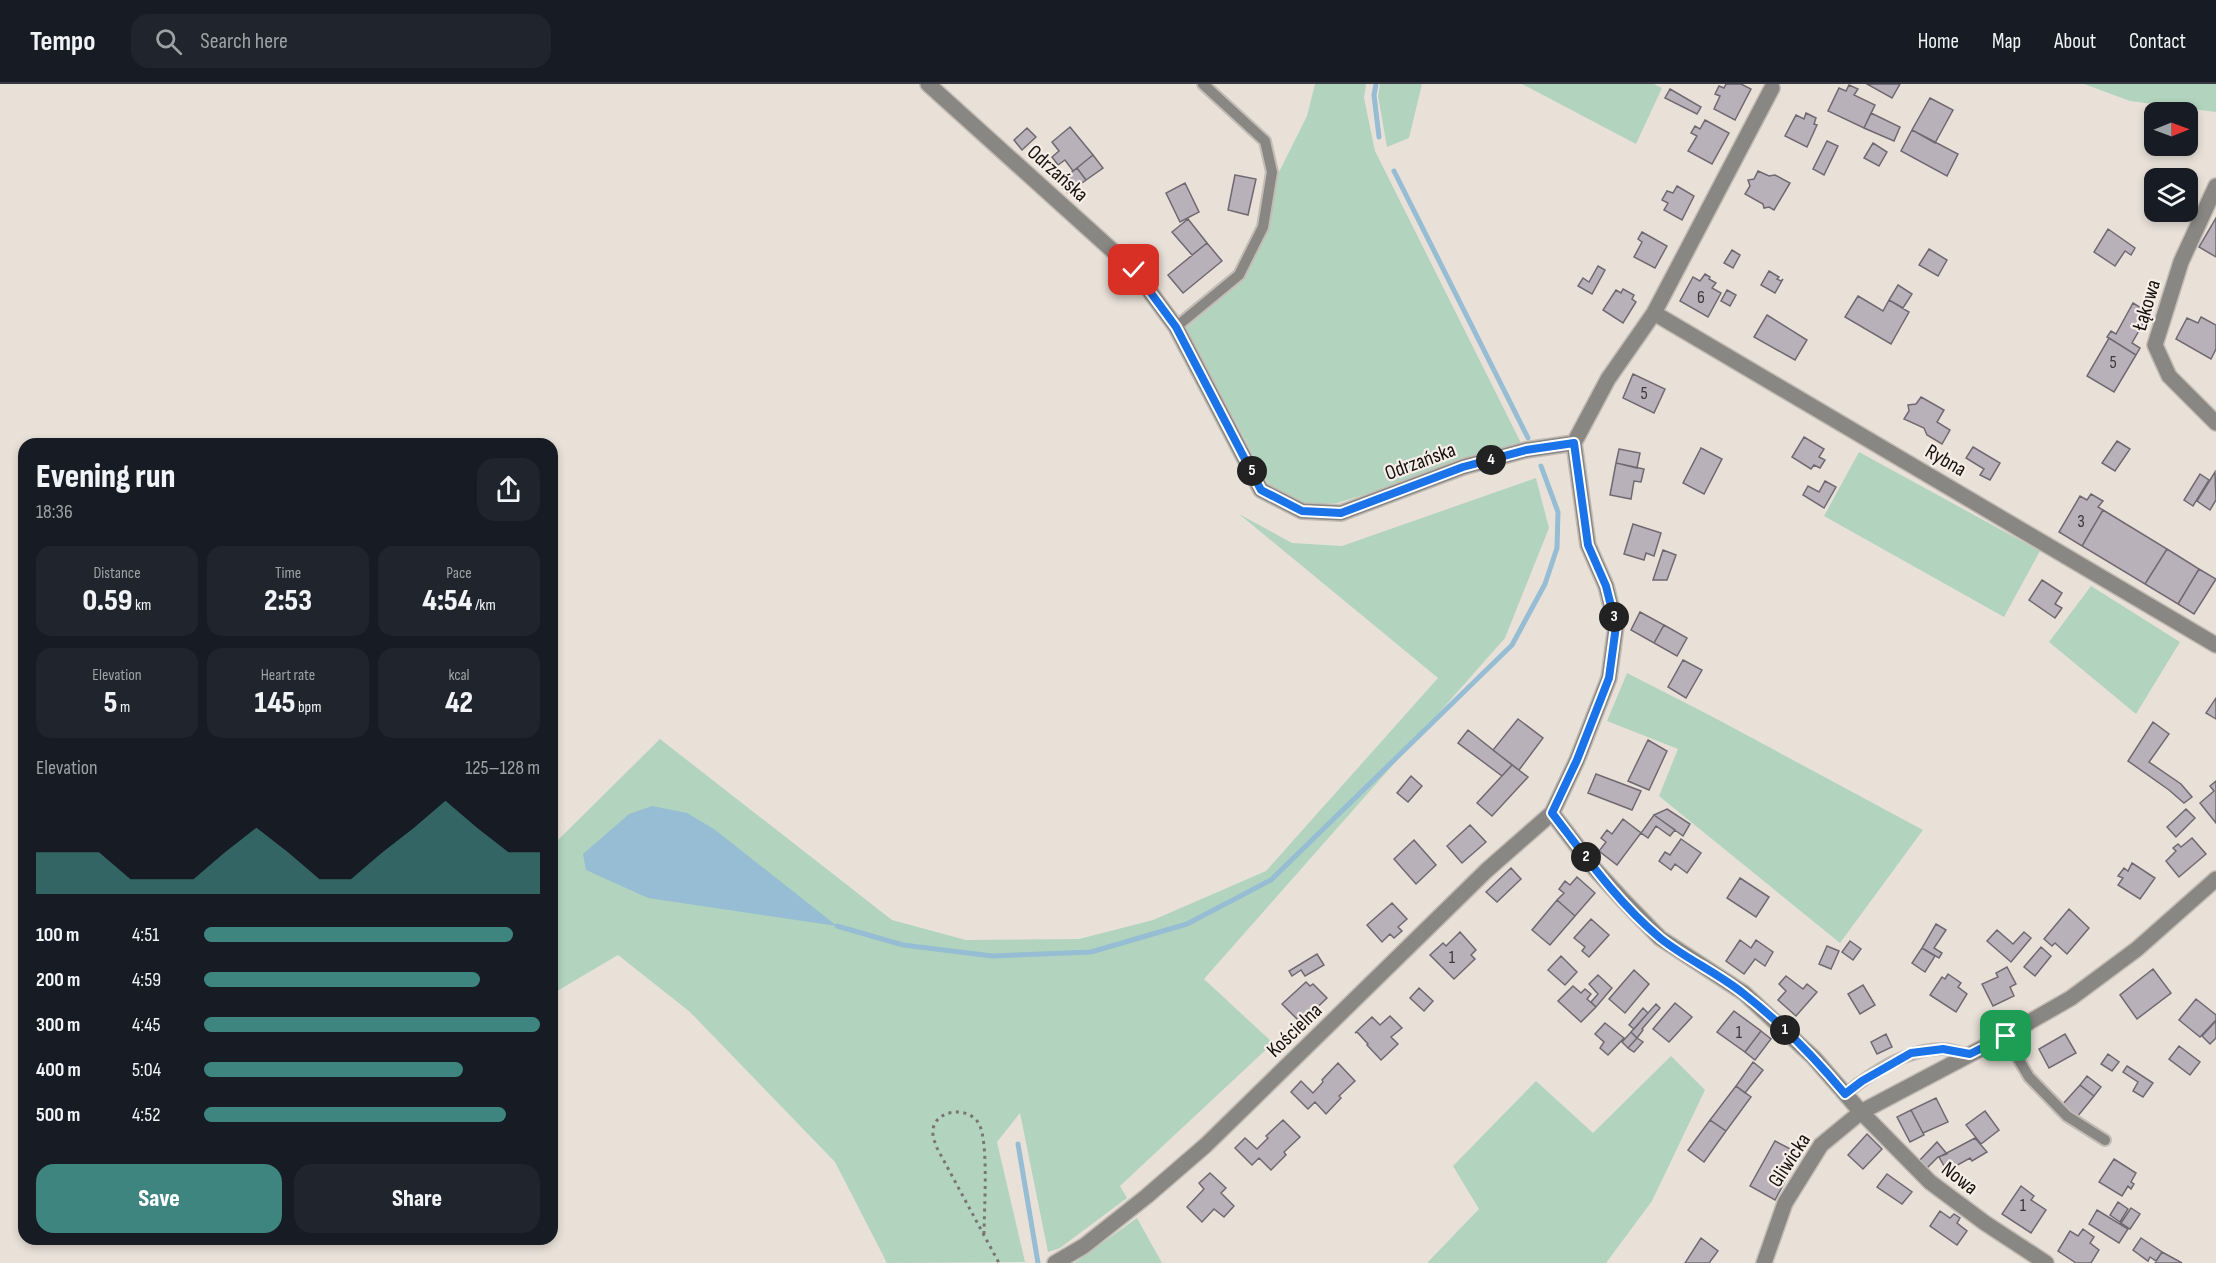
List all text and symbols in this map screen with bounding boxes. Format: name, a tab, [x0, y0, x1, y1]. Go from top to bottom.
search box	[131, 14, 551, 68]
text: Tempo	[30, 25, 95, 58]
icon: search	[152, 25, 185, 58]
text: Search here	[200, 28, 288, 55]
text: Home	[1918, 29, 1959, 54]
text: Map	[1992, 29, 2021, 54]
text: About	[2054, 29, 2096, 54]
text: Contact	[2129, 29, 2186, 54]
north arrow	[2144, 102, 2198, 156]
map controls	[2144, 102, 2198, 222]
street label: Odrzańska	[1022, 140, 1093, 207]
button: layers	[2144, 168, 2198, 222]
pin	[1108, 244, 1159, 295]
icon: check	[1117, 253, 1150, 286]
street label: Łąkowa	[2127, 277, 2166, 335]
house number: 6	[1697, 287, 1705, 308]
house number: 5	[2109, 352, 2117, 373]
house number: 5	[1640, 383, 1648, 404]
street label: Odrzańska	[1381, 437, 1459, 486]
street label: Rybna	[1921, 439, 1971, 482]
pin: 4	[1476, 445, 1506, 475]
text: 4	[1487, 450, 1495, 469]
pin: 5	[1237, 456, 1267, 486]
text: Evening run	[36, 457, 176, 497]
button: share	[477, 458, 540, 521]
text: 5	[1248, 461, 1256, 480]
text: 18:36	[36, 500, 73, 524]
house number: 3	[2077, 511, 2085, 532]
text: Distance	[93, 564, 141, 583]
text: Time	[275, 564, 301, 583]
text: Pace	[446, 564, 472, 583]
text: 0.59	[83, 583, 132, 619]
text: 2:53	[264, 583, 312, 619]
text: 4:54	[422, 583, 472, 619]
text: km	[132, 596, 151, 615]
text: /km	[472, 596, 496, 615]
pin: 3	[1599, 602, 1629, 632]
text: 3	[1610, 607, 1618, 626]
text: Elevation	[92, 666, 142, 685]
text: Heart rate	[261, 666, 315, 685]
text: kcal	[448, 666, 470, 685]
text: 5	[104, 685, 117, 721]
text: 145	[254, 685, 295, 721]
text: 42	[445, 685, 473, 721]
text: m	[117, 698, 130, 717]
text: bpm	[295, 698, 322, 717]
text: Elevation	[36, 756, 98, 780]
text: 125–128 m	[465, 756, 540, 780]
pin: 2	[1571, 842, 1601, 872]
text: 2	[1582, 847, 1590, 866]
text: 100 m	[36, 923, 79, 947]
text: 4:51	[132, 923, 159, 947]
house number: 1	[1449, 947, 1456, 968]
text: 200 m	[36, 968, 80, 992]
text: 4:59	[132, 968, 161, 992]
street label: Kościelna	[1262, 998, 1327, 1063]
pin	[1980, 1010, 2031, 1061]
text: 300 m	[36, 1013, 80, 1037]
text: 4:45	[132, 1013, 161, 1037]
pin: 1	[1770, 1015, 1800, 1045]
icon: arrive	[1989, 1019, 2022, 1052]
text: 1	[1782, 1020, 1788, 1039]
house number: 1	[1736, 1022, 1743, 1043]
text: 400 m	[36, 1058, 81, 1082]
text: 5:04	[132, 1058, 161, 1082]
text: 500 m	[36, 1103, 80, 1127]
text: 4:52	[132, 1103, 160, 1127]
street label: Gliwicka	[1763, 1129, 1816, 1192]
street label: Nowa	[1937, 1157, 1983, 1200]
button: Save	[36, 1164, 282, 1233]
button: Share	[294, 1164, 540, 1233]
house number: 1	[2020, 1195, 2027, 1216]

